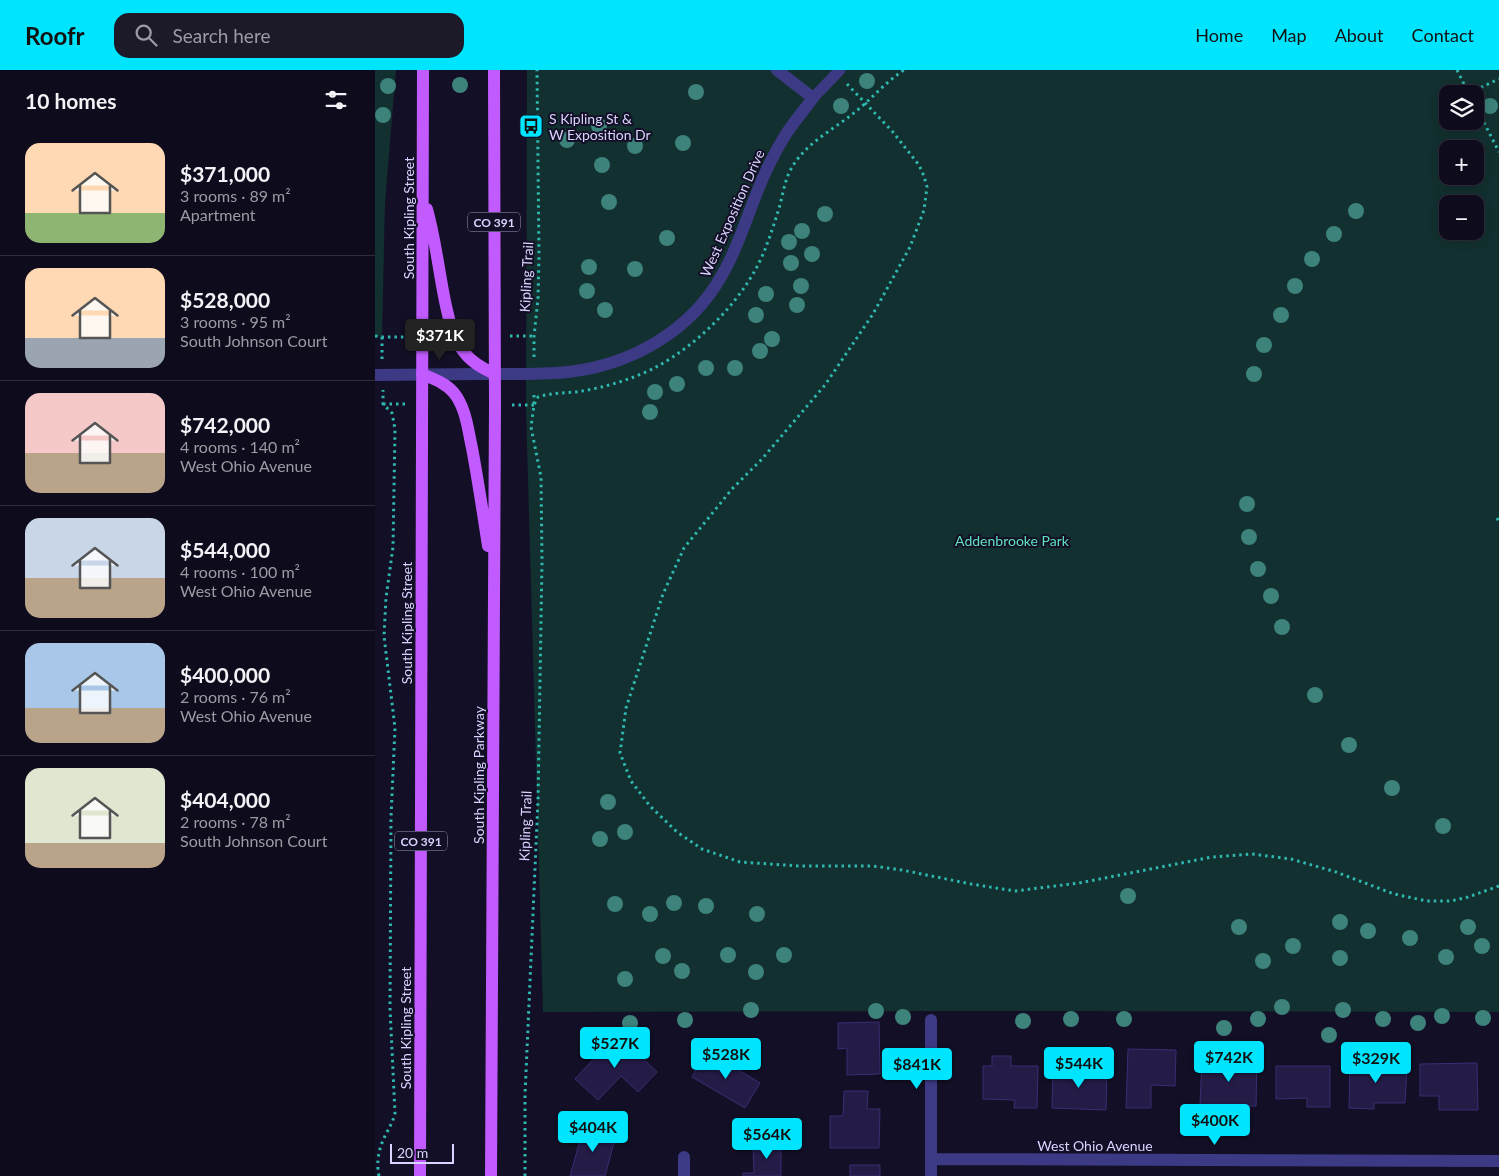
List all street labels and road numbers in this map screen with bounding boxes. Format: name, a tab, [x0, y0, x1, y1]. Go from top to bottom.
street label: West Exposition Drive	[696, 147, 768, 279]
street label: South Kipling Street	[400, 157, 417, 279]
road number: CO 391	[468, 212, 520, 232]
street label: Kipling Trail	[516, 241, 536, 313]
street label: South Kipling Street	[398, 562, 415, 684]
street label: South Kipling Parkway	[470, 705, 487, 844]
street label: Kipling Trail	[515, 790, 535, 862]
road number: CO 391	[395, 831, 447, 850]
street label: South Kipling Street	[397, 967, 414, 1089]
street label: West Ohio Avenue	[1037, 1137, 1153, 1154]

